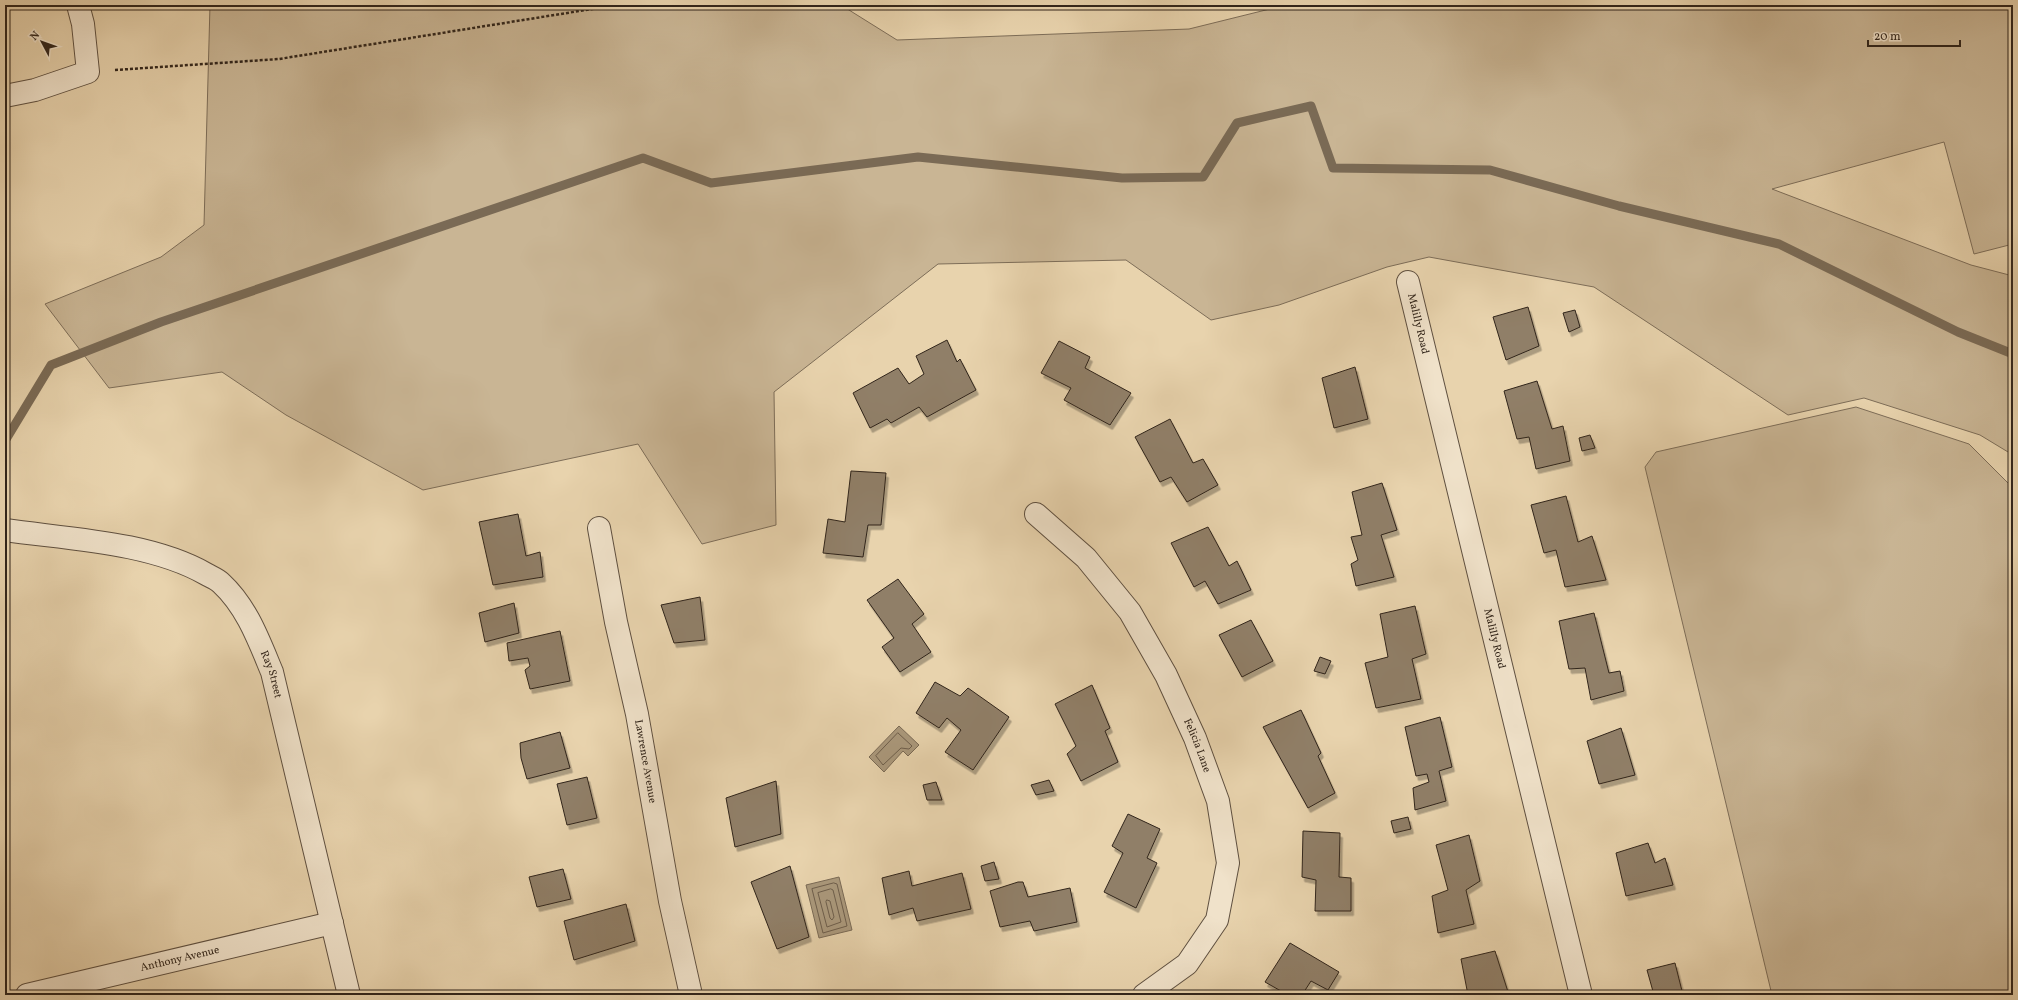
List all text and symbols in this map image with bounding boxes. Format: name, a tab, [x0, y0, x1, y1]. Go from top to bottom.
north arrow	[22, 22, 62, 62]
scale bar	[1868, 22, 1960, 48]
text: N	[27, 28, 44, 44]
text: 20 m	[1874, 29, 1901, 45]
street label: Malilly Road	[1404, 292, 1433, 356]
street label: Malilly Road	[1480, 607, 1509, 670]
street label: Ray Street	[256, 648, 286, 700]
street label: Felicia Lane	[1180, 716, 1214, 775]
street label: Lawrence Avenue	[631, 718, 660, 804]
street label: Anthony Avenue	[139, 942, 221, 975]

